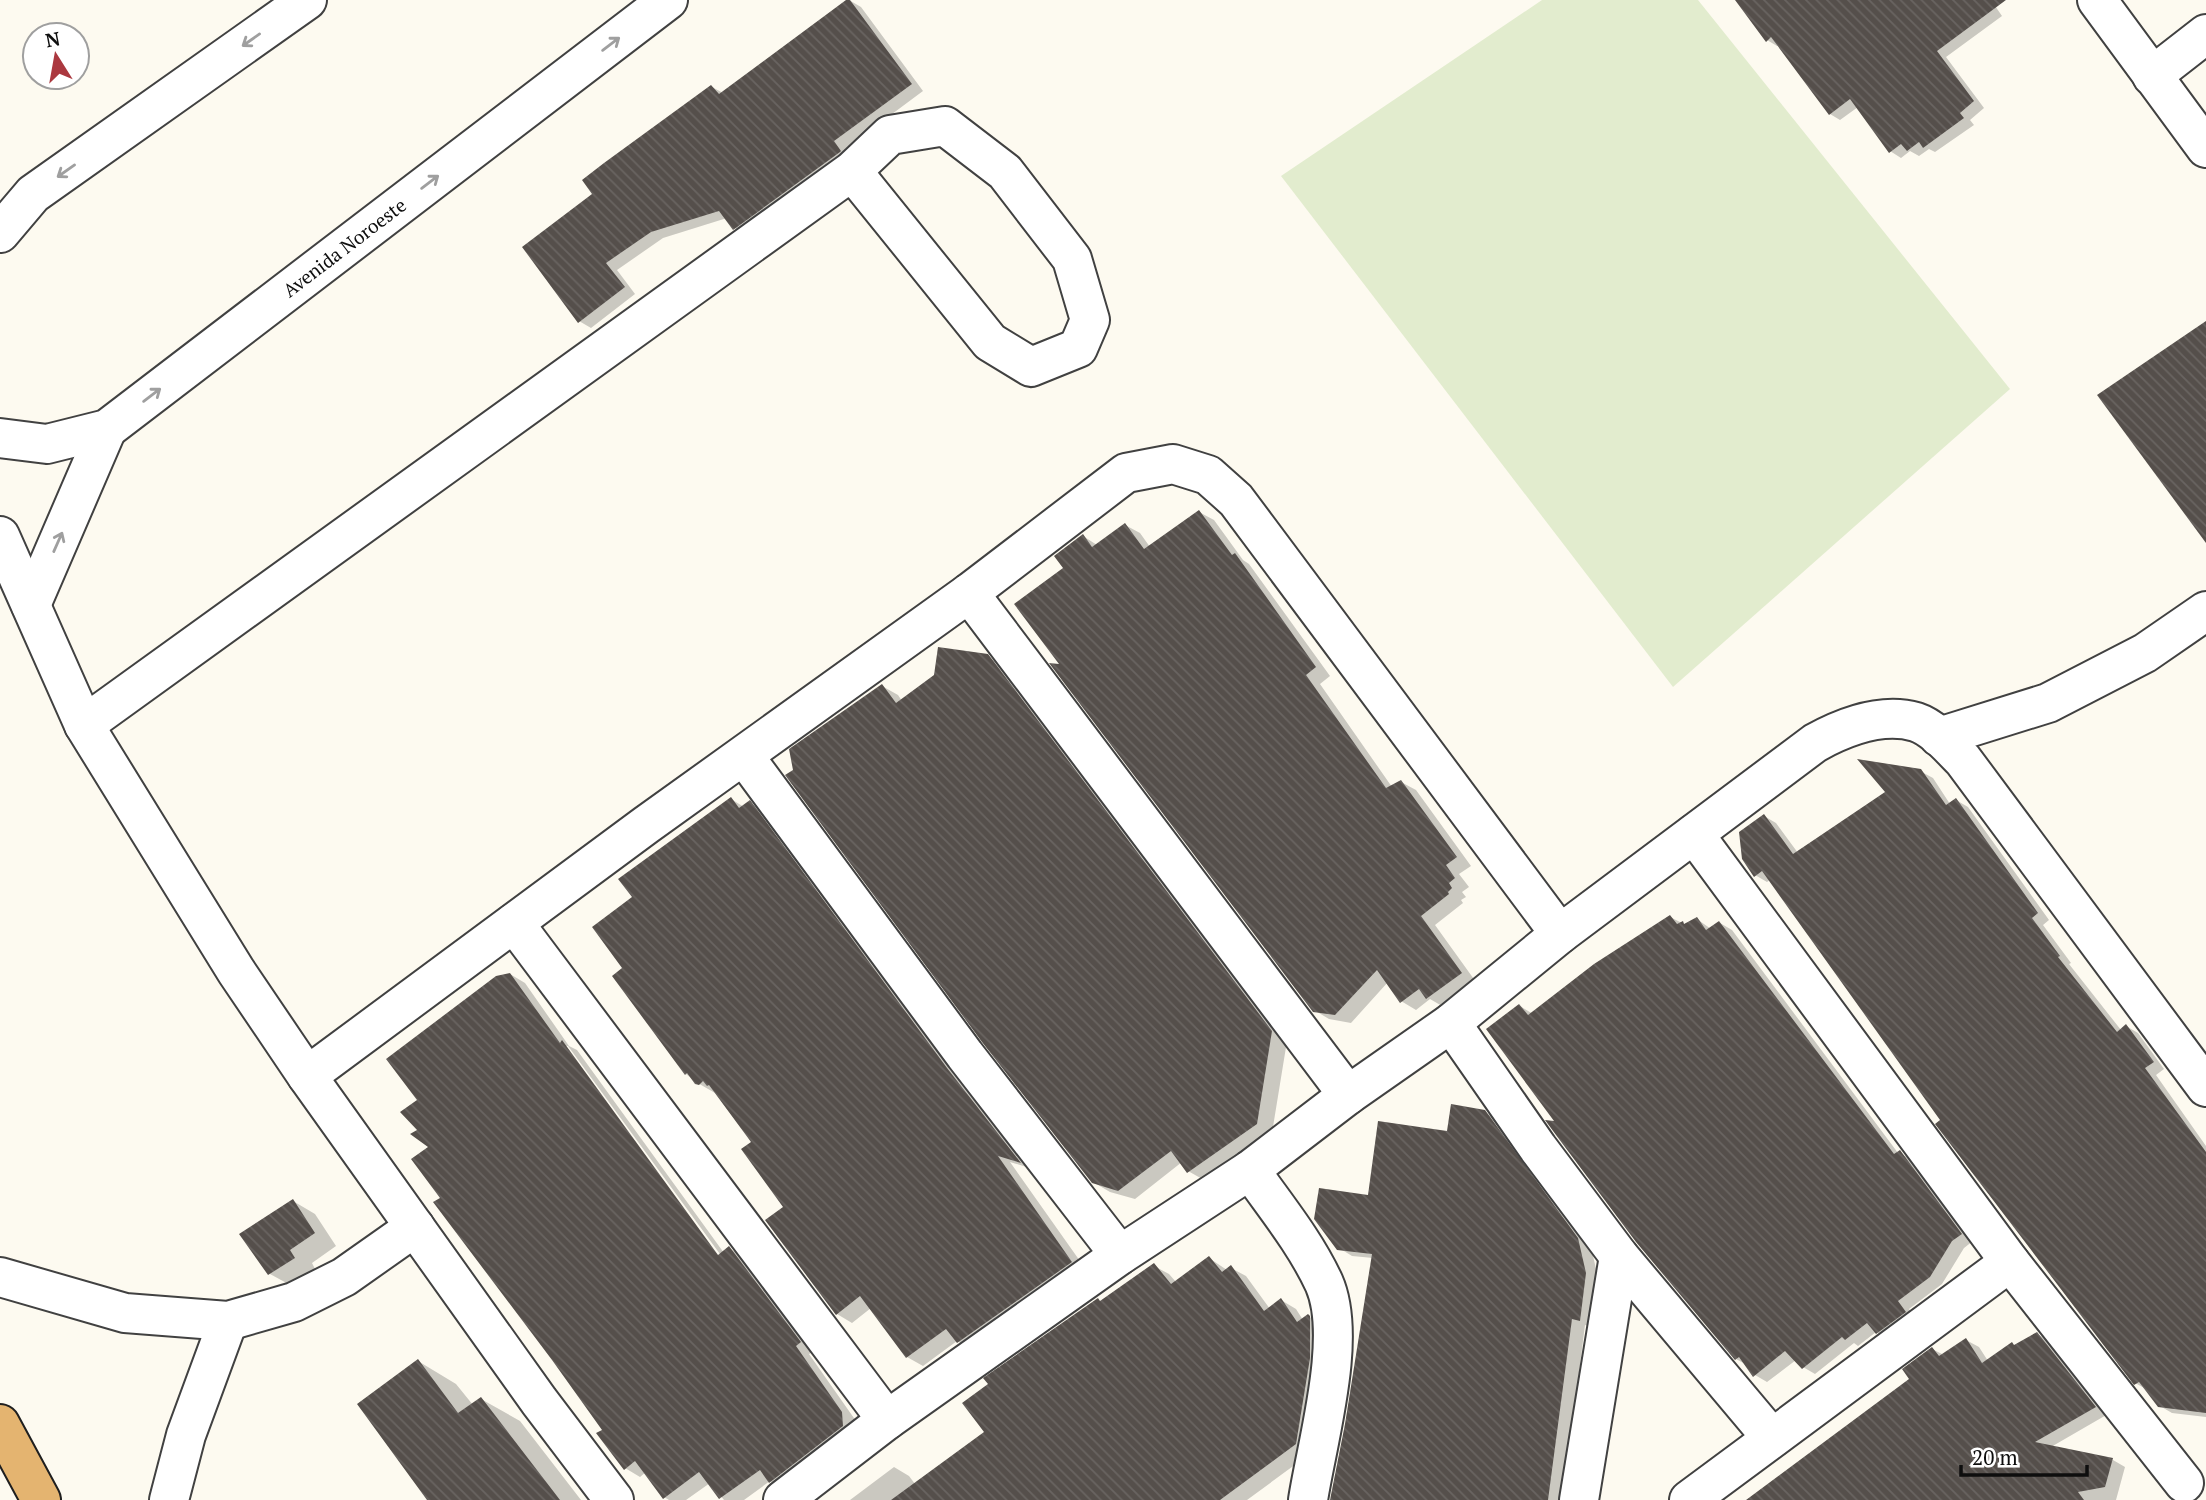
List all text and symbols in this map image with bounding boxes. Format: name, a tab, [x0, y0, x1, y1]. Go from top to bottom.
north arrow	[21, 21, 91, 91]
text: N	[43, 25, 63, 52]
one-way arrow	[242, 32, 261, 47]
one-way arrow	[601, 36, 620, 51]
one-way arrow	[57, 164, 76, 178]
one-way arrow	[421, 175, 440, 190]
street label: Avenida Noroeste	[277, 192, 411, 302]
one-way arrow	[143, 387, 161, 402]
one-way arrow	[52, 532, 65, 553]
scale bar	[1961, 1434, 2087, 1478]
text: 20 m	[1972, 1443, 2018, 1471]

